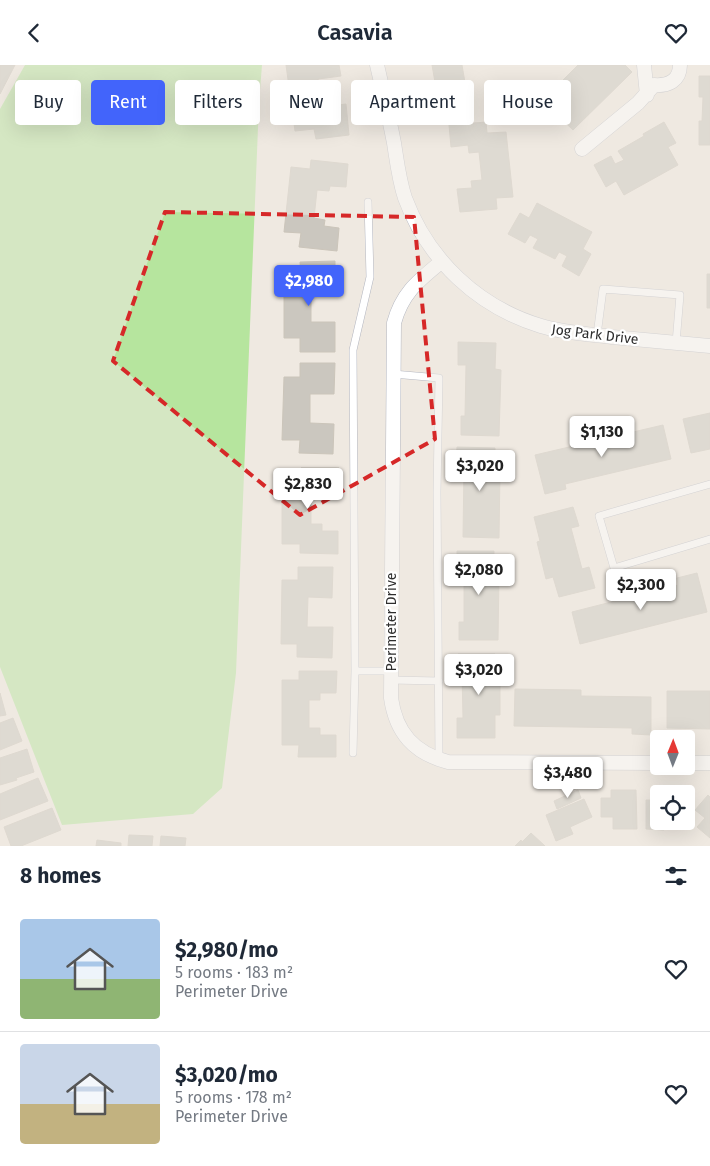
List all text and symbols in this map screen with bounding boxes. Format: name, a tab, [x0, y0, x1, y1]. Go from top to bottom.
icon: back	[20, 19, 48, 47]
text: Casavia	[317, 19, 393, 46]
icon: heart	[662, 19, 690, 47]
chip: Buy	[15, 80, 81, 125]
chip: Rent	[91, 80, 165, 125]
chip: Filters	[175, 80, 260, 125]
chip: New	[270, 80, 341, 125]
chip: Apartment	[351, 80, 474, 125]
chip: House	[484, 80, 571, 125]
pin: $2,980	[268, 265, 350, 307]
text: $2,980	[285, 271, 333, 290]
street label: Jog Park Drive	[550, 321, 639, 348]
pin: $1,130	[561, 415, 643, 458]
text: $1,130	[581, 422, 623, 441]
pin: $3,020	[439, 449, 521, 492]
text: $3,020	[456, 456, 504, 475]
pin: $2,830	[267, 467, 349, 510]
text: $2,830	[284, 474, 332, 493]
pin: $2,080	[438, 553, 520, 596]
text: $2,080	[455, 560, 503, 579]
pin: $2,300	[600, 569, 682, 611]
street label: Perimeter Drive	[383, 573, 400, 671]
text: $2,300	[617, 575, 665, 594]
pin: $3,020	[438, 653, 520, 696]
text: $3,020	[455, 660, 503, 679]
north arrow	[650, 730, 695, 775]
map controls	[650, 730, 695, 830]
pin: $3,480	[527, 757, 609, 799]
text: $3,480	[544, 763, 592, 782]
button: locate	[650, 785, 695, 830]
icon: filters	[662, 862, 690, 890]
text: 8 homes	[20, 863, 101, 889]
text: $2,980/mo	[175, 937, 278, 963]
icon: home	[60, 939, 120, 999]
icon: heart	[662, 955, 690, 983]
text: 5 rooms · 183 m²	[175, 963, 293, 982]
text: Perimeter Drive	[175, 982, 288, 1001]
text: $3,020/mo	[175, 1062, 278, 1088]
icon: home	[60, 1064, 120, 1124]
icon: heart	[662, 1080, 690, 1108]
text: 5 rooms · 178 m²	[175, 1088, 292, 1107]
text: Perimeter Drive	[175, 1107, 288, 1126]

